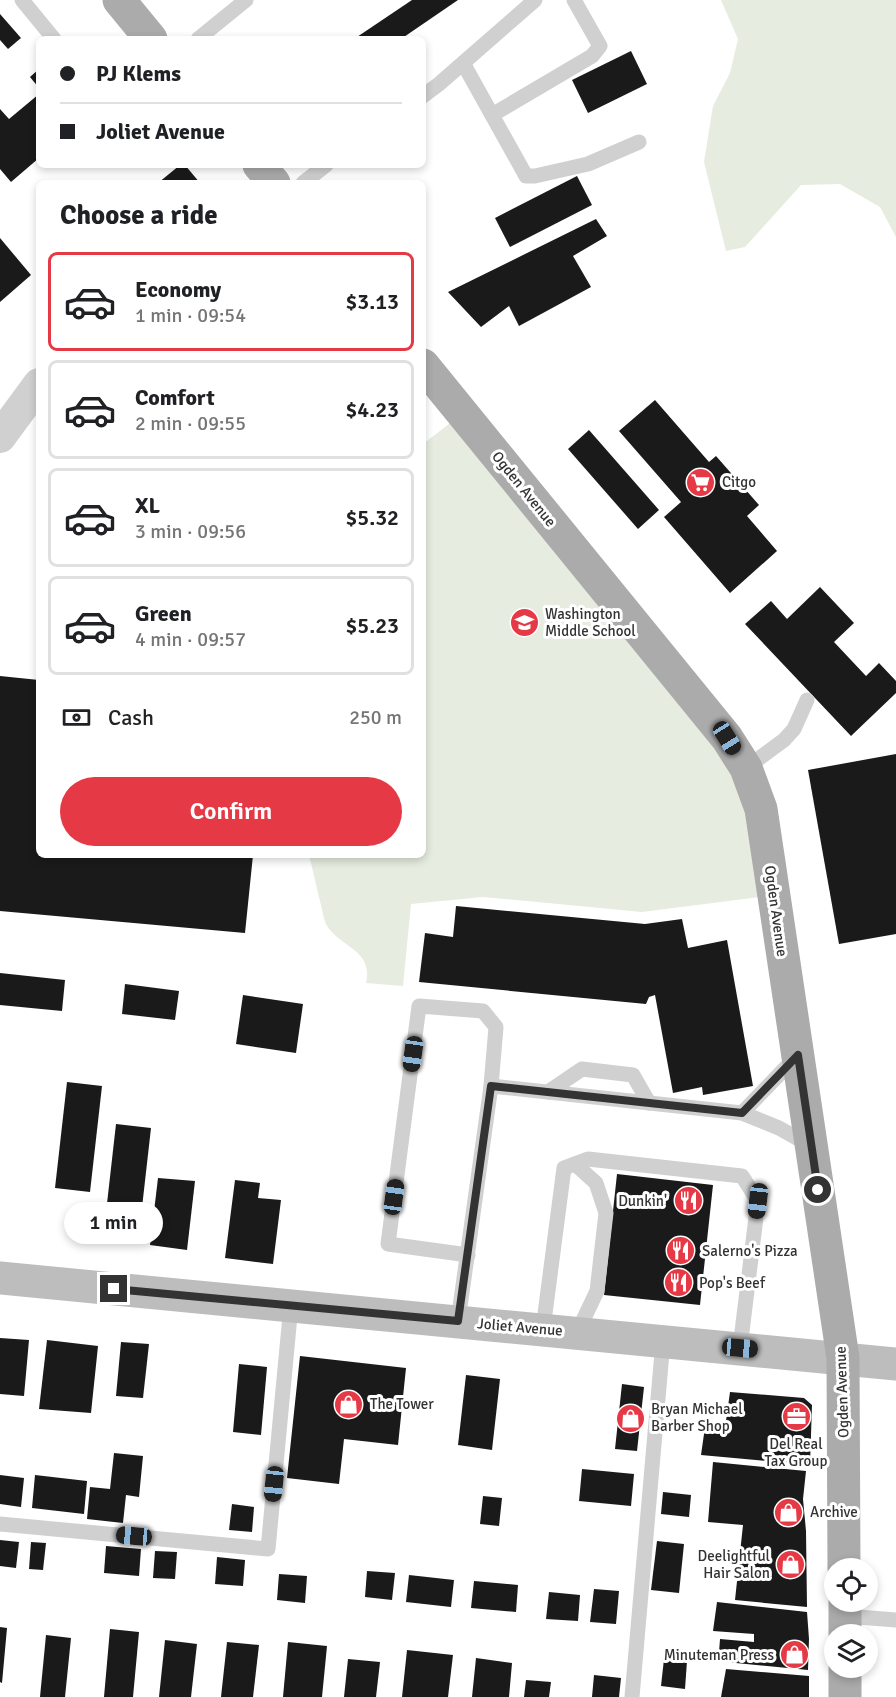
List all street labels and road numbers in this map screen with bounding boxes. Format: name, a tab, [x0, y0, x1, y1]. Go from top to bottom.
street label: Ogden Avenue	[488, 448, 560, 530]
street label: Ogden Avenue	[761, 864, 791, 958]
street label: Joliet Avenue	[476, 1314, 564, 1340]
street label: Ogden Avenue	[831, 1346, 853, 1438]

